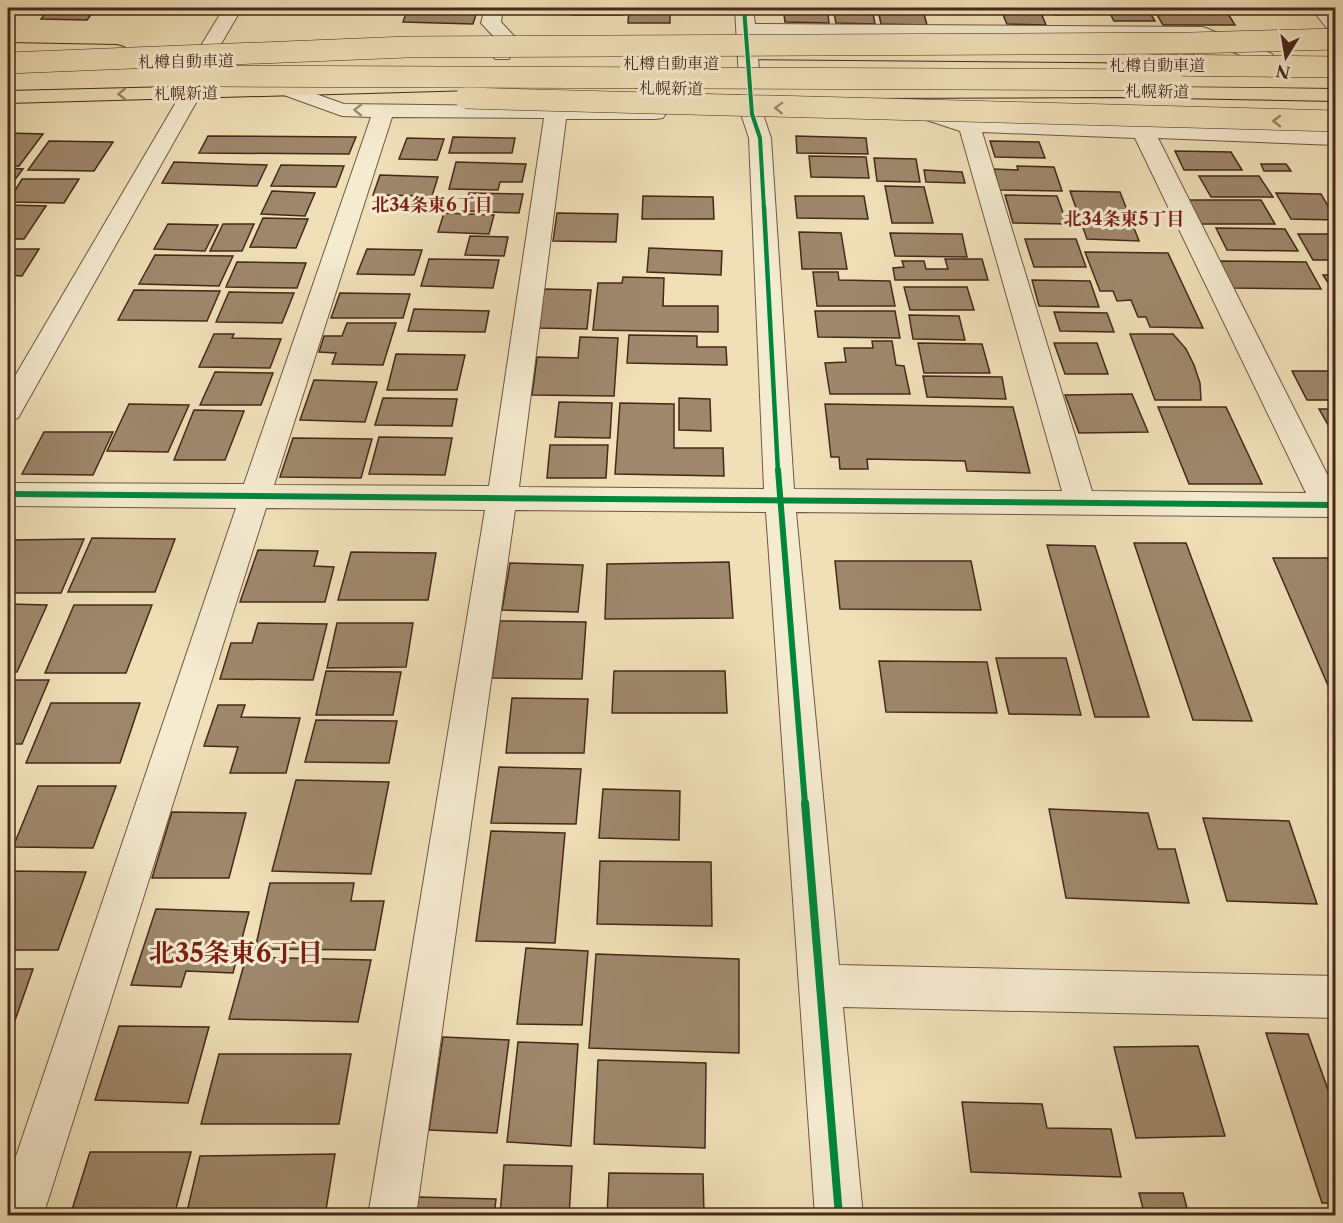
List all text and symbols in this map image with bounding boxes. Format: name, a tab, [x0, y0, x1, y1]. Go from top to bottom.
north arrow	[1256, 27, 1316, 87]
street label: 札樽自動車道	[138, 50, 234, 72]
street label: 札樽自動車道	[623, 53, 719, 73]
street label: 札樽自動車道	[1109, 55, 1205, 75]
text: N	[1274, 61, 1292, 83]
street label: 札幌新道	[639, 77, 703, 99]
street label: 札幌新道	[1125, 80, 1189, 102]
street label: 札幌新道	[154, 82, 218, 104]
one-way arrow	[118, 88, 127, 100]
one-way arrow	[774, 101, 783, 114]
one-way arrow	[353, 104, 362, 116]
one-way arrow	[1273, 115, 1282, 127]
district label: 北34条東6丁目	[371, 194, 493, 216]
district label: 北34条東5丁目	[1064, 208, 1184, 230]
district label: 北35条東6丁目	[149, 937, 323, 969]

